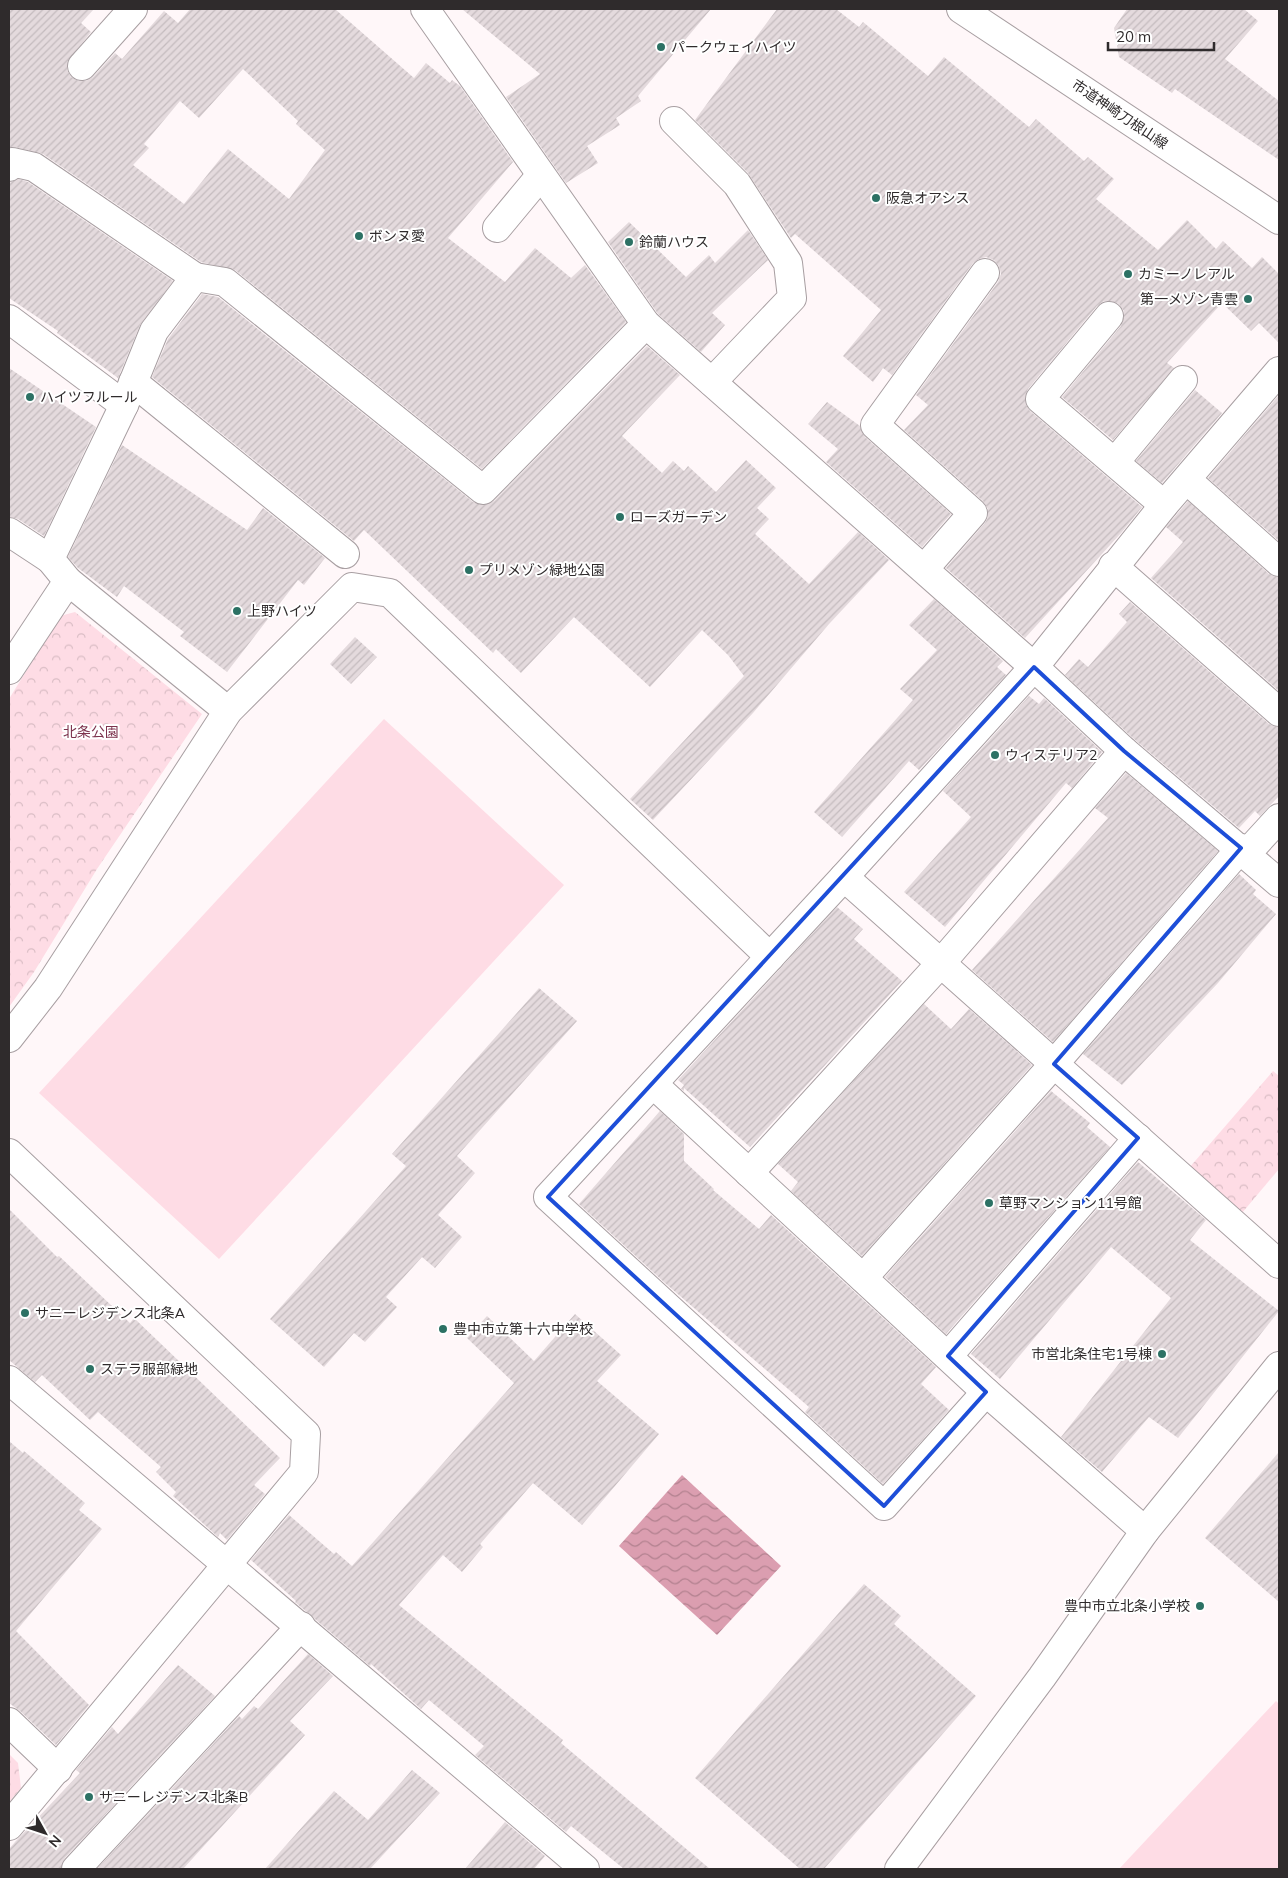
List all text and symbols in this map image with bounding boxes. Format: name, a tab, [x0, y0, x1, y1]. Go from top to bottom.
scale bar	[1108, 20, 1214, 52]
text: 20 m	[1116, 27, 1151, 46]
place label: パークウェイハイツ	[671, 38, 796, 56]
marker: パークウェイハイツ	[655, 41, 667, 53]
street label: 市道神崎刀根山線	[1069, 75, 1171, 153]
place label: 阪急オアシス	[886, 189, 969, 207]
marker: 阪急オアシス	[870, 192, 882, 204]
place label: ボンヌ愛	[369, 227, 425, 245]
marker: ボンヌ愛	[353, 230, 365, 242]
place label: 鈴蘭ハウス	[639, 233, 709, 251]
marker: 鈴蘭ハウス	[623, 236, 635, 248]
place label: カミーノレアル	[1138, 265, 1235, 283]
marker: カミーノレアル	[1122, 268, 1134, 280]
place label: 第一メゾン青雲	[1140, 290, 1238, 308]
marker: 第一メゾン青雲	[1242, 293, 1254, 305]
place label: ハイツフルール	[40, 388, 138, 406]
marker: ハイツフルール	[24, 391, 36, 403]
place label: ローズガーデン	[630, 508, 727, 526]
marker: ローズガーデン	[614, 511, 626, 523]
place label: プリメゾン緑地公園	[479, 561, 605, 579]
marker: プリメゾン緑地公園	[463, 564, 475, 576]
place label: 上野ハイツ	[247, 602, 317, 620]
marker: 上野ハイツ	[231, 605, 243, 617]
park label: 北条公園	[63, 723, 119, 741]
place label: ウィステリア2	[1005, 746, 1097, 764]
marker: ウィステリア2	[989, 749, 1001, 761]
place label: 草野マンション11号館	[999, 1194, 1142, 1212]
marker: 草野マンション11号館	[983, 1197, 995, 1209]
place label: サニーレジデンス北条A	[35, 1304, 186, 1322]
marker: サニーレジデンス北条A	[19, 1307, 31, 1319]
place label: 豊中市立第十六中学校	[453, 1320, 593, 1338]
marker: 豊中市立第十六中学校	[437, 1323, 449, 1335]
place label: 市営北条住宅1号棟	[1032, 1345, 1152, 1363]
marker: 市営北条住宅1号棟	[1156, 1348, 1168, 1360]
place label: ステラ服部緑地	[100, 1360, 198, 1378]
marker: ステラ服部緑地	[84, 1363, 96, 1375]
place label: 豊中市立北条小学校	[1064, 1597, 1190, 1615]
marker: 豊中市立北条小学校	[1194, 1600, 1206, 1612]
place label: サニーレジデンス北条B	[99, 1788, 248, 1806]
marker: サニーレジデンス北条B	[83, 1791, 95, 1803]
north arrow	[20, 1808, 70, 1858]
text: N	[45, 1832, 65, 1851]

